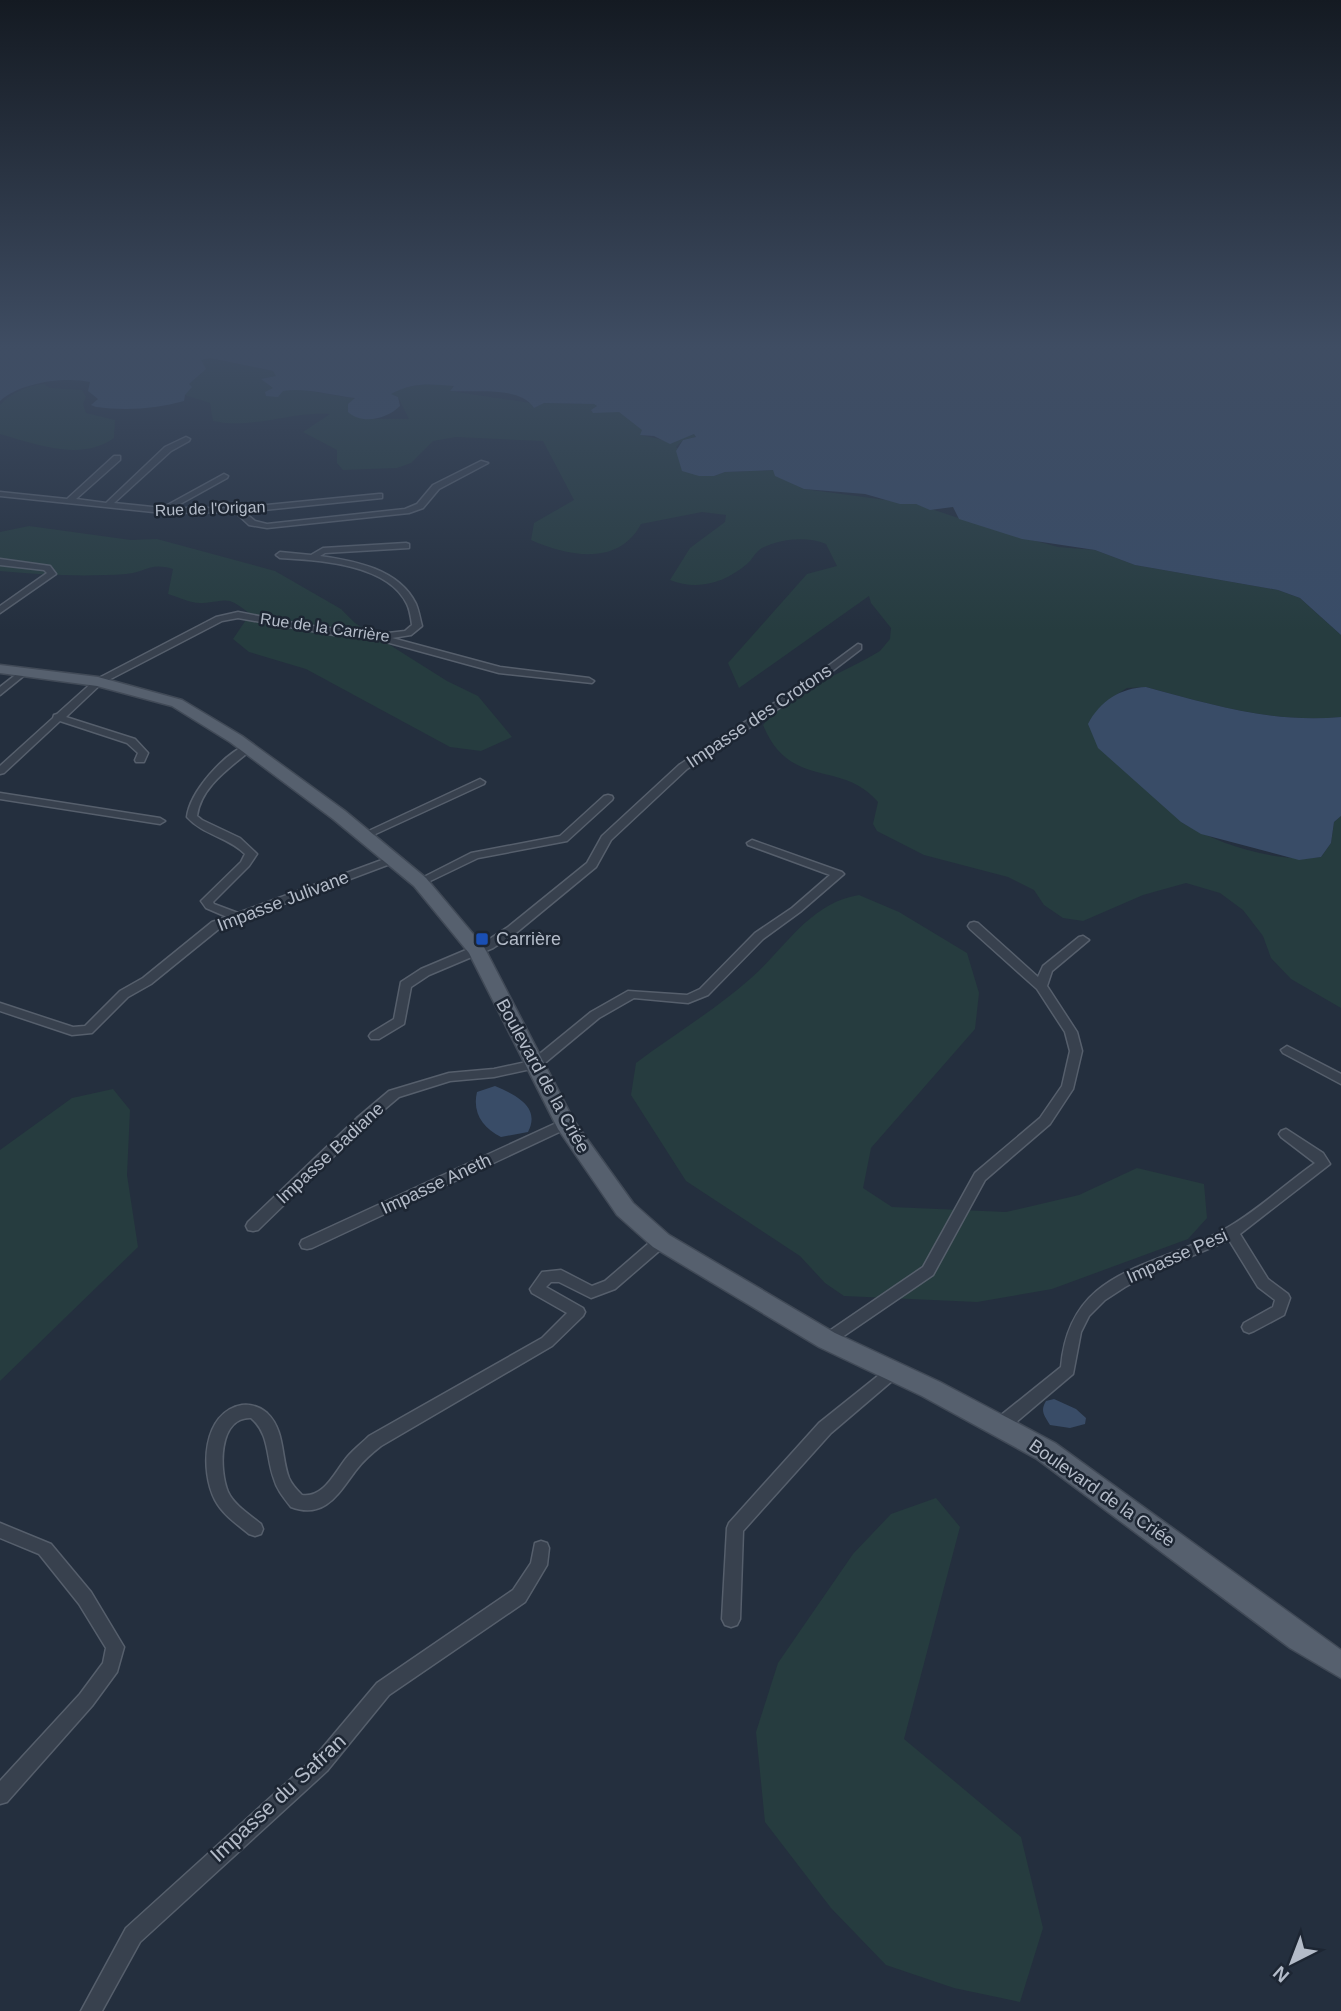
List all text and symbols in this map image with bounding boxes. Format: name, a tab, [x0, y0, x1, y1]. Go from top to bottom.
street label: Rue de l'Origan	[154, 498, 266, 519]
street label: Rue de la Carrière	[259, 610, 391, 645]
street label: Impasse des Crotons	[683, 660, 835, 772]
street label: Impasse Julivane	[214, 867, 352, 935]
place label: Carrière	[496, 929, 561, 949]
marker: Carrière	[474, 931, 490, 947]
street label: Boulevard de la Criée	[492, 995, 594, 1157]
street label: Impasse Badiane	[272, 1098, 388, 1208]
street label: Impasse Aneth	[378, 1150, 494, 1218]
street label: Impasse Pesi	[1124, 1225, 1230, 1287]
street label: Boulevard de la Criée	[1025, 1435, 1179, 1551]
street label: Impasse du Safran	[205, 1729, 350, 1866]
north arrow	[1257, 1927, 1327, 1997]
text: N	[1269, 1962, 1293, 1987]

